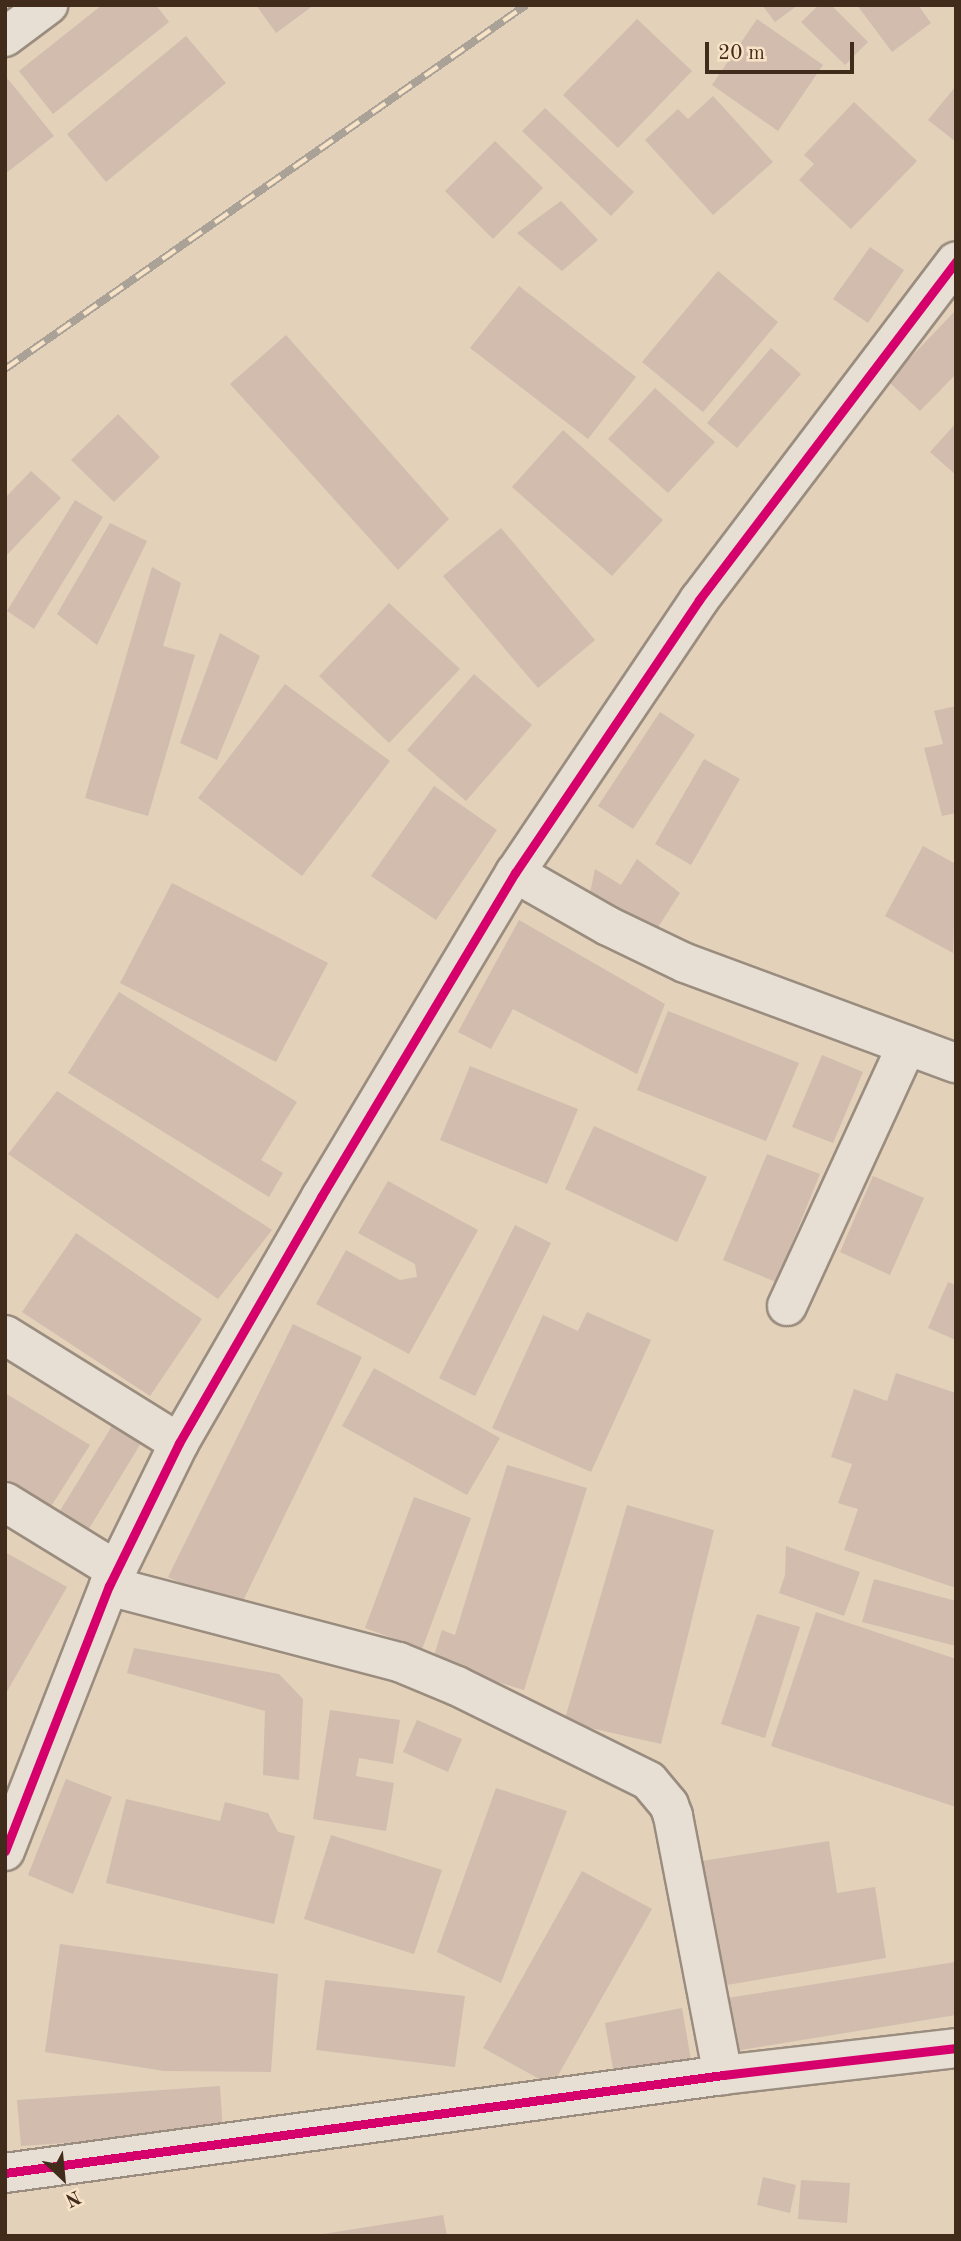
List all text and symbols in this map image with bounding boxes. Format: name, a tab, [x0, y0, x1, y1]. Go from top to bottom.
scale bar	[709, 28, 858, 72]
text: 20 m	[718, 43, 765, 64]
north arrow	[28, 2143, 98, 2213]
text: N	[62, 2186, 83, 2209]

